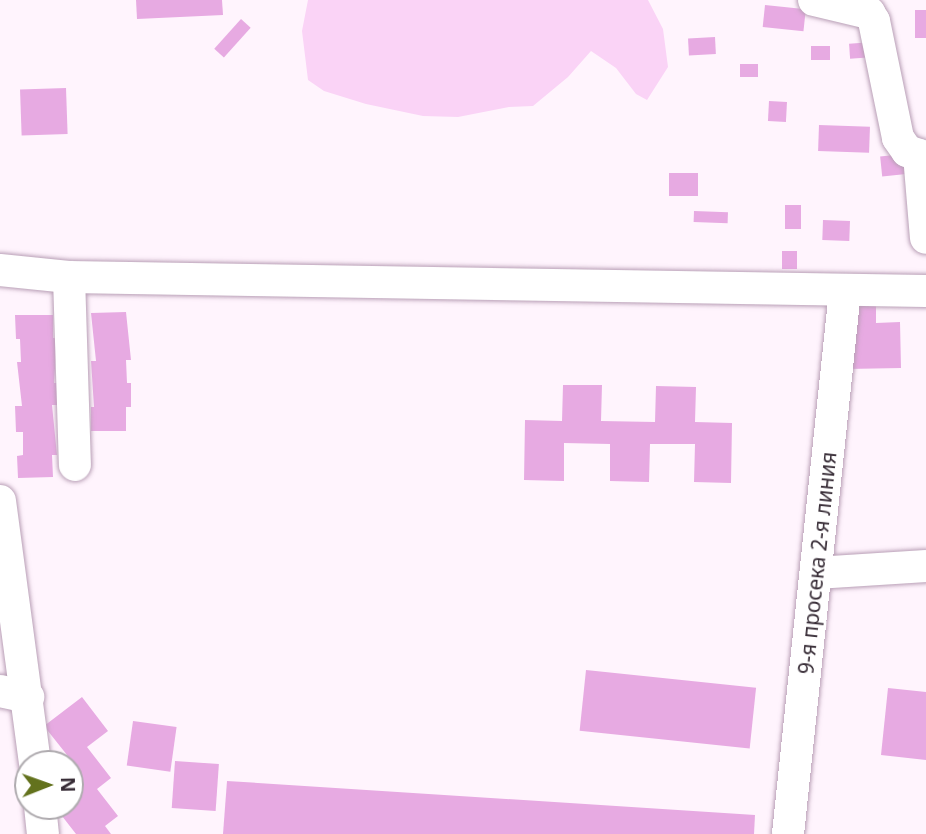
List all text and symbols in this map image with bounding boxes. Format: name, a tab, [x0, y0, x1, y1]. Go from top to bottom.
street label: 9-я просека 2-я линия	[793, 450, 841, 676]
north arrow	[14, 750, 84, 820]
text: N	[55, 777, 81, 793]

